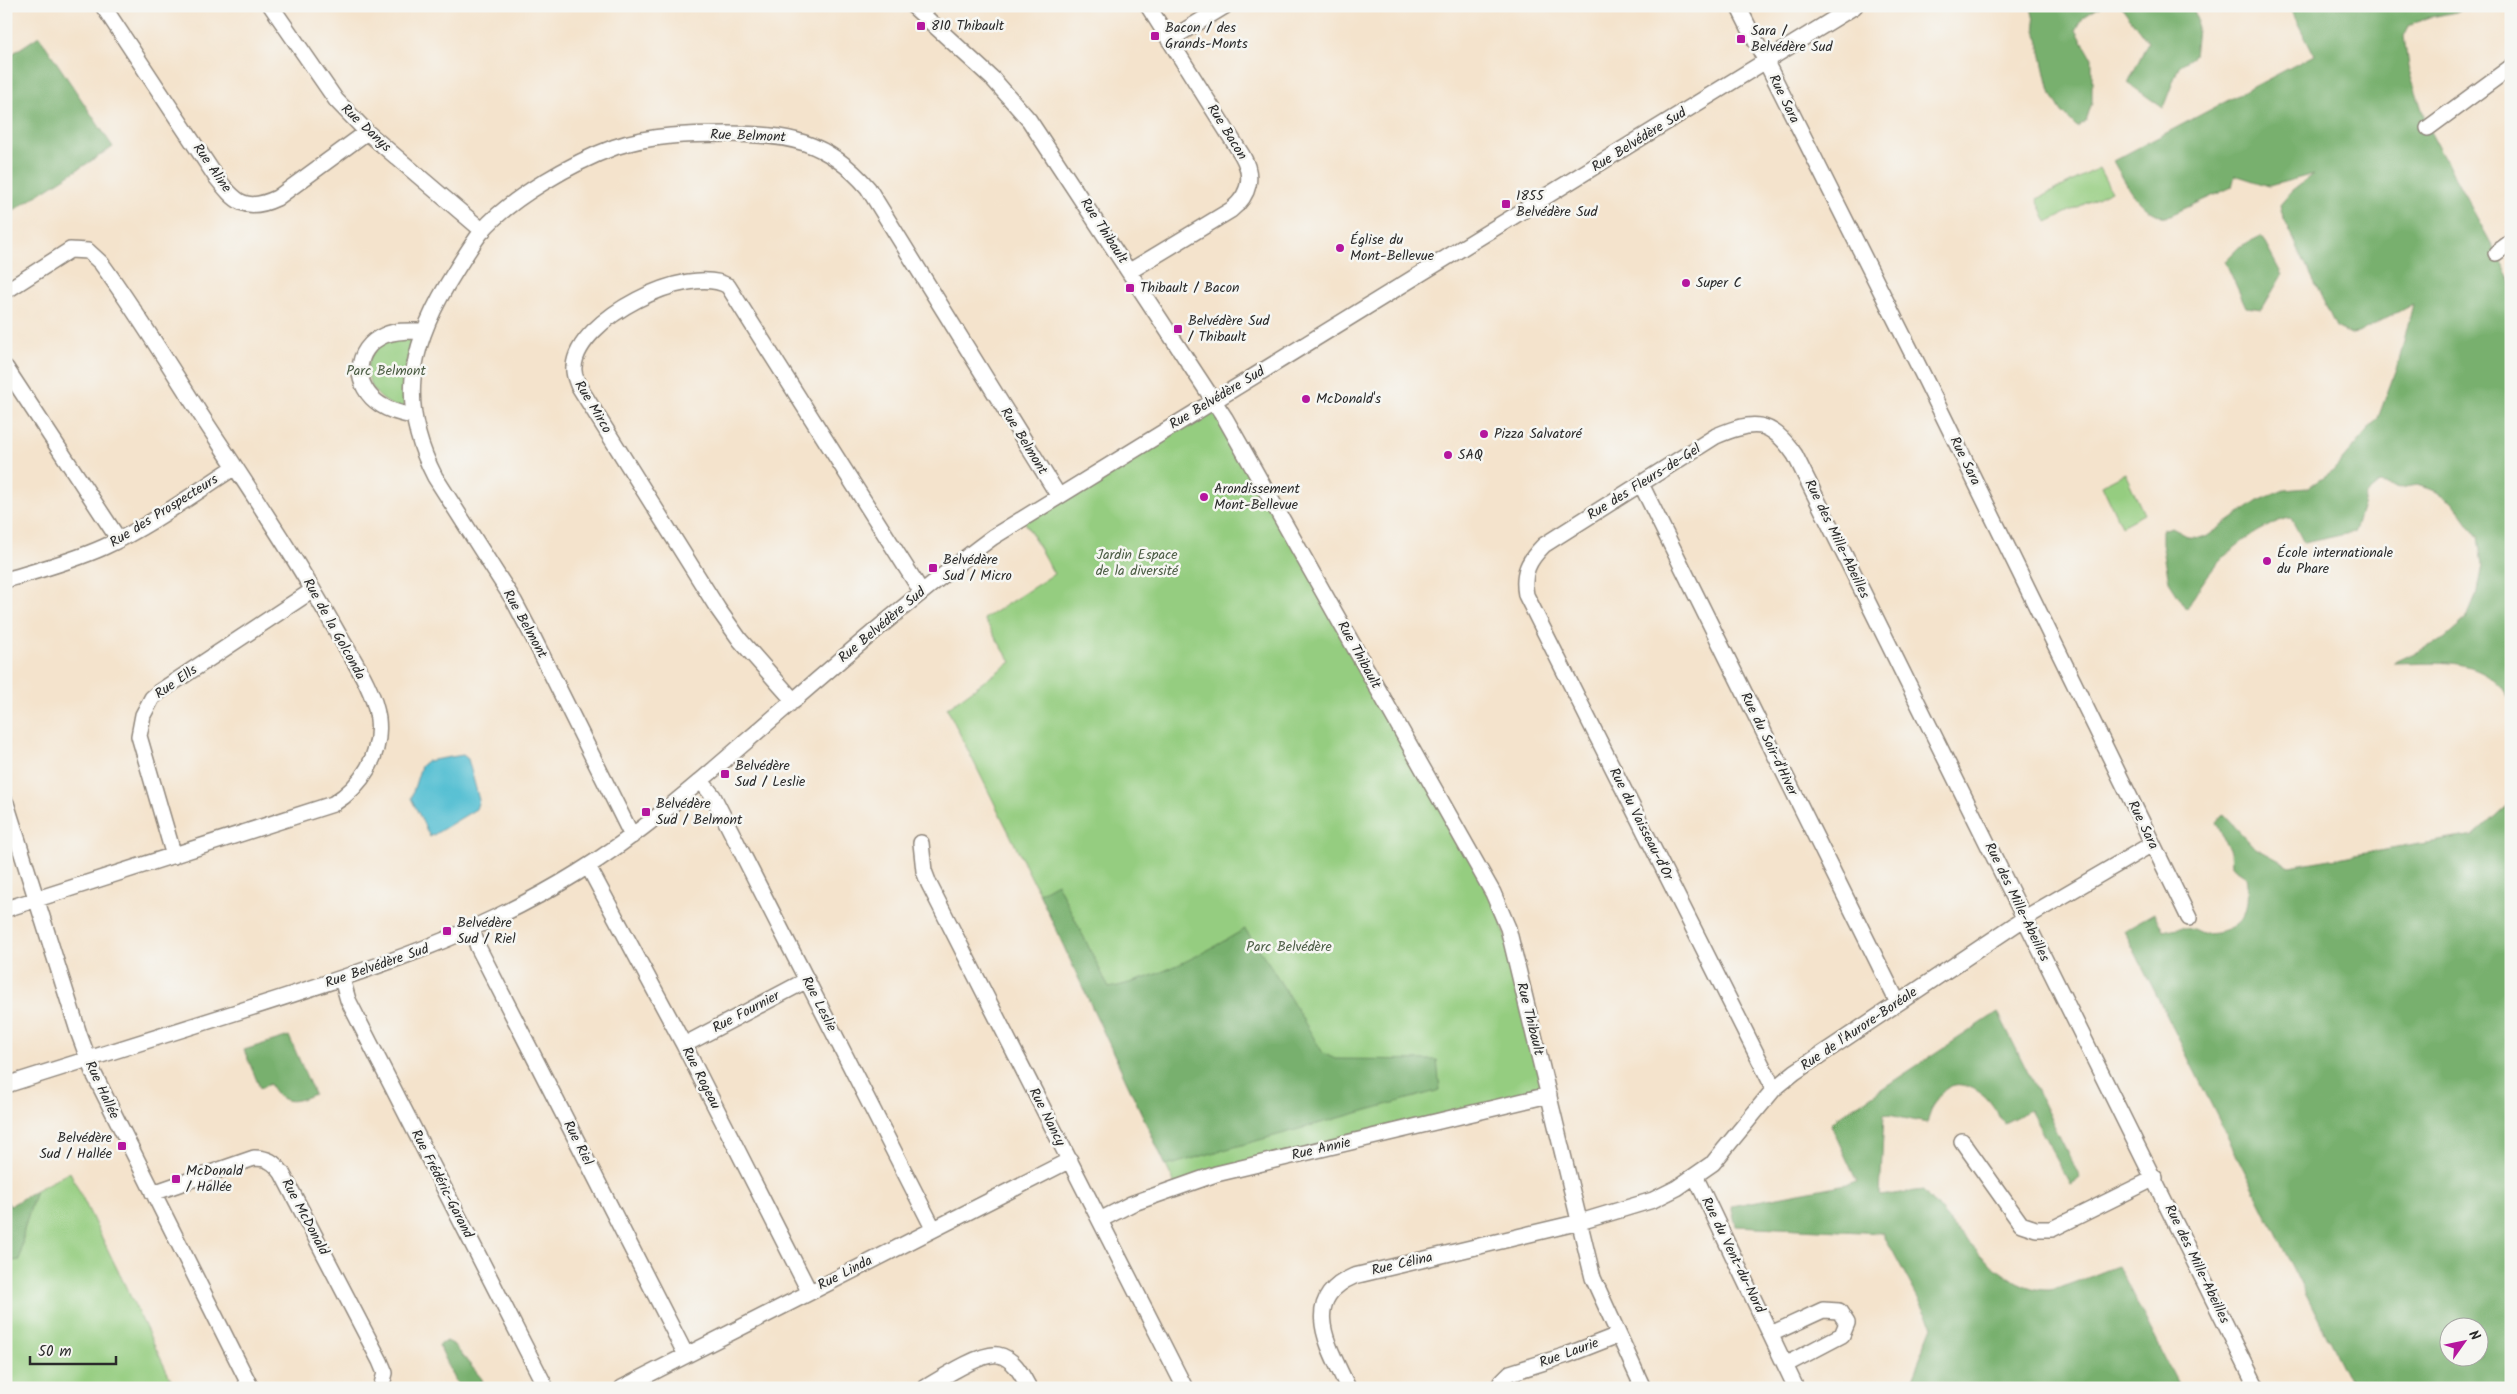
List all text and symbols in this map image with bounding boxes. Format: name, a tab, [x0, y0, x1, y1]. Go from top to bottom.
place label: 810 Thibault	[931, 15, 1005, 37]
place label: Bacon / des Grands-Monts	[1165, 17, 1248, 55]
marker: 810 Thibault	[915, 20, 927, 32]
place label: Sara / Belvédère Sud	[1751, 20, 1834, 58]
marker: Bacon / des Grands-Monts	[1149, 30, 1161, 42]
marker: Sara / Belvédère Sud	[1735, 33, 1747, 45]
street label: Rue Sara	[1763, 71, 1805, 127]
street label: Rue Danys	[336, 99, 396, 157]
street label: Rue Bacon	[1201, 100, 1253, 164]
street label: Rue Belvédère Sud	[1587, 101, 1692, 178]
street label: Rue Belmont	[710, 124, 787, 148]
street label: Rue Aline	[187, 139, 237, 198]
place label: 1855 Belvédère Sud	[1516, 185, 1599, 223]
street label: Rue Thibault	[1074, 194, 1134, 269]
marker: 1855 Belvédère Sud	[1500, 198, 1512, 210]
place label: Église du Mont-Bellevue	[1350, 229, 1435, 267]
marker: Église du Mont-Bellevue	[1334, 242, 1346, 254]
place label: Super C	[1696, 272, 1742, 294]
place label: Thibault / Bacon	[1140, 277, 1240, 299]
marker: Super C	[1680, 277, 1692, 289]
marker: Thibault / Bacon	[1124, 282, 1136, 294]
place label: Belvédère Sud / Thibault	[1188, 310, 1271, 348]
marker: Belvédère Sud / Thibault	[1172, 323, 1184, 335]
park label: Parc Belmont	[346, 360, 426, 382]
street label: Rue Belvédère Sud	[1165, 360, 1270, 435]
street label: Rue Mirco	[569, 376, 617, 438]
place label: McDonald's	[1316, 388, 1381, 410]
marker: McDonald's	[1300, 393, 1312, 405]
street label: Rue Belmont	[995, 403, 1054, 479]
place label: Pizza Salvatoré	[1494, 423, 1583, 445]
marker: Pizza Salvatoré	[1478, 428, 1490, 440]
street label: Rue Sara	[1944, 433, 1986, 489]
street label: Rue des Fleurs-de-Gel	[1583, 438, 1706, 526]
place label: SAQ	[1458, 444, 1483, 466]
marker: SAQ	[1442, 449, 1454, 461]
street label: Rue des Prospecteurs	[105, 469, 223, 553]
street label: Rue des Mille-Abeilles	[1799, 476, 1875, 602]
place label: Arondissement Mont-Bellevue	[1214, 478, 1300, 516]
marker: Arondissement Mont-Bellevue	[1198, 491, 1210, 503]
place label: École internationale du Phare	[2277, 542, 2394, 580]
park label: Jardin Espace de la diversité	[1096, 544, 1179, 582]
place label: Belvédère Sud / Micro	[943, 549, 1012, 587]
marker: École internationale du Phare	[2261, 555, 2273, 567]
marker: Belvédère Sud / Micro	[927, 562, 939, 574]
street label: Rue de la Golconda	[297, 574, 371, 684]
street label: Rue Belvédère Sud	[833, 581, 931, 668]
street label: Rue Belmont	[497, 585, 553, 663]
street label: Rue Thibault	[1331, 617, 1387, 693]
street label: Rue Ells	[150, 659, 202, 705]
street label: Rue du Soir-d'Hiver	[1734, 688, 1804, 801]
place label: Belvédère Sud / Leslie	[735, 755, 806, 793]
street label: Rue du Vaisseau-d'Or	[1603, 764, 1679, 885]
marker: Belvédère Sud / Leslie	[719, 768, 731, 780]
place label: Belvédère Sud / Belmont	[656, 793, 743, 831]
street label: Rue Sara	[2122, 797, 2164, 853]
marker: Belvédère Sud / Belmont	[640, 806, 652, 818]
street label: Rue des Mille-Abeilles	[1979, 839, 2055, 965]
place label: Belvédère Sud / Riel	[457, 912, 516, 950]
marker: Belvédère Sud / Riel	[441, 925, 453, 937]
park label: Parc Belvédère	[1246, 936, 1332, 958]
street label: Rue Belvédère Sud	[322, 938, 433, 994]
street label: Rue Leslie	[796, 972, 843, 1036]
street label: Rue Thibault	[1510, 980, 1550, 1058]
street label: Rue de l'Aurore-Boréale	[1796, 981, 1923, 1076]
street label: Rue Fournier	[708, 984, 785, 1039]
street label: Rue Rogeau	[676, 1043, 726, 1113]
street label: Rue Hallée	[79, 1057, 125, 1123]
street label: Rue Nancy	[1023, 1084, 1071, 1150]
street label: Rue Riel	[557, 1117, 599, 1170]
street label: Rue Frédéric-Garand	[405, 1126, 479, 1243]
place label: Belvédère Sud / Hallée	[39, 1127, 113, 1165]
street label: Rue Annie	[1289, 1131, 1353, 1166]
marker: Belvédère Sud / Hallée	[116, 1140, 128, 1152]
place label: McDonald / Hallée	[186, 1160, 244, 1198]
marker: McDonald / Hallée	[170, 1173, 182, 1185]
street label: Rue McDonald	[276, 1175, 335, 1260]
street label: Rue du Vent-du-Nord	[1695, 1193, 1771, 1318]
street label: Rue des Mille-Abeilles	[2159, 1201, 2235, 1327]
street label: Rue Célina	[1369, 1246, 1435, 1282]
street label: Rue Linda	[814, 1250, 876, 1296]
north arrow	[2440, 1316, 2490, 1366]
text: N	[2462, 1326, 2486, 1345]
street label: Rue Laurie	[1536, 1332, 1603, 1374]
scale bar	[30, 1334, 116, 1366]
text: 50 m	[38, 1340, 72, 1364]

